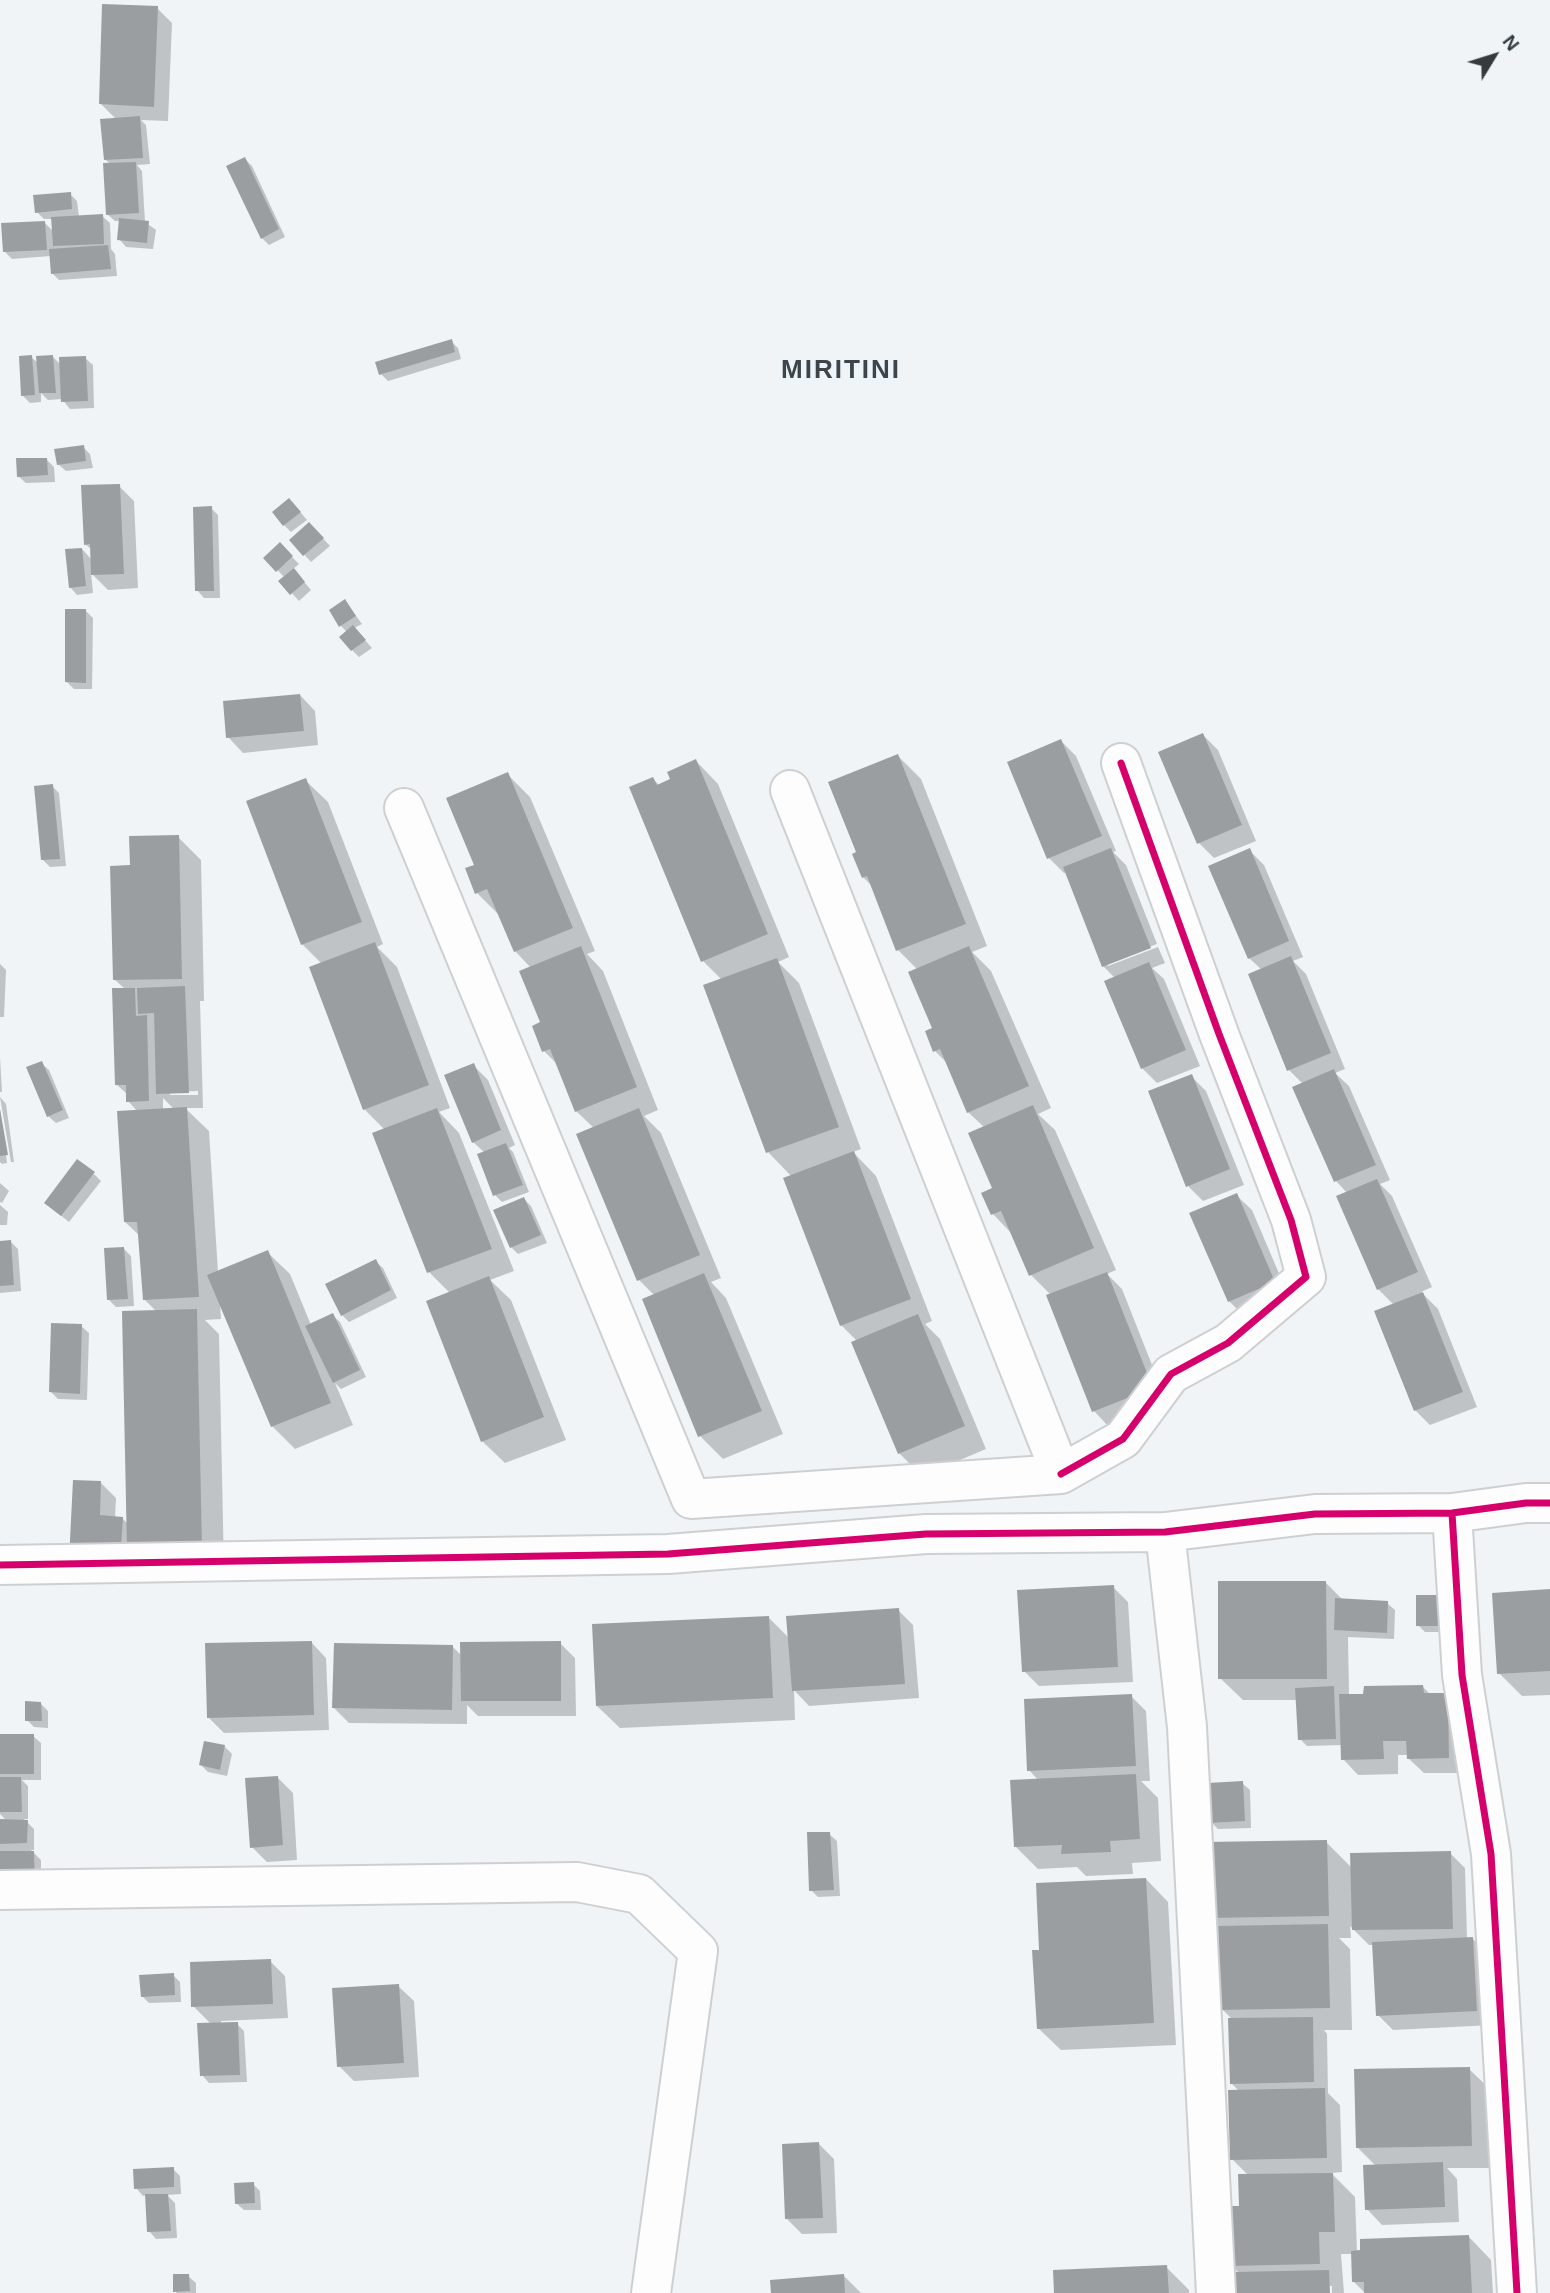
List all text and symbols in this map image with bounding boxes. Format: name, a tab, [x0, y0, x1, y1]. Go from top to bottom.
north arrow	[1459, 21, 1529, 91]
text: N	[1498, 31, 1523, 55]
district label: MIRITINI	[782, 355, 900, 387]

